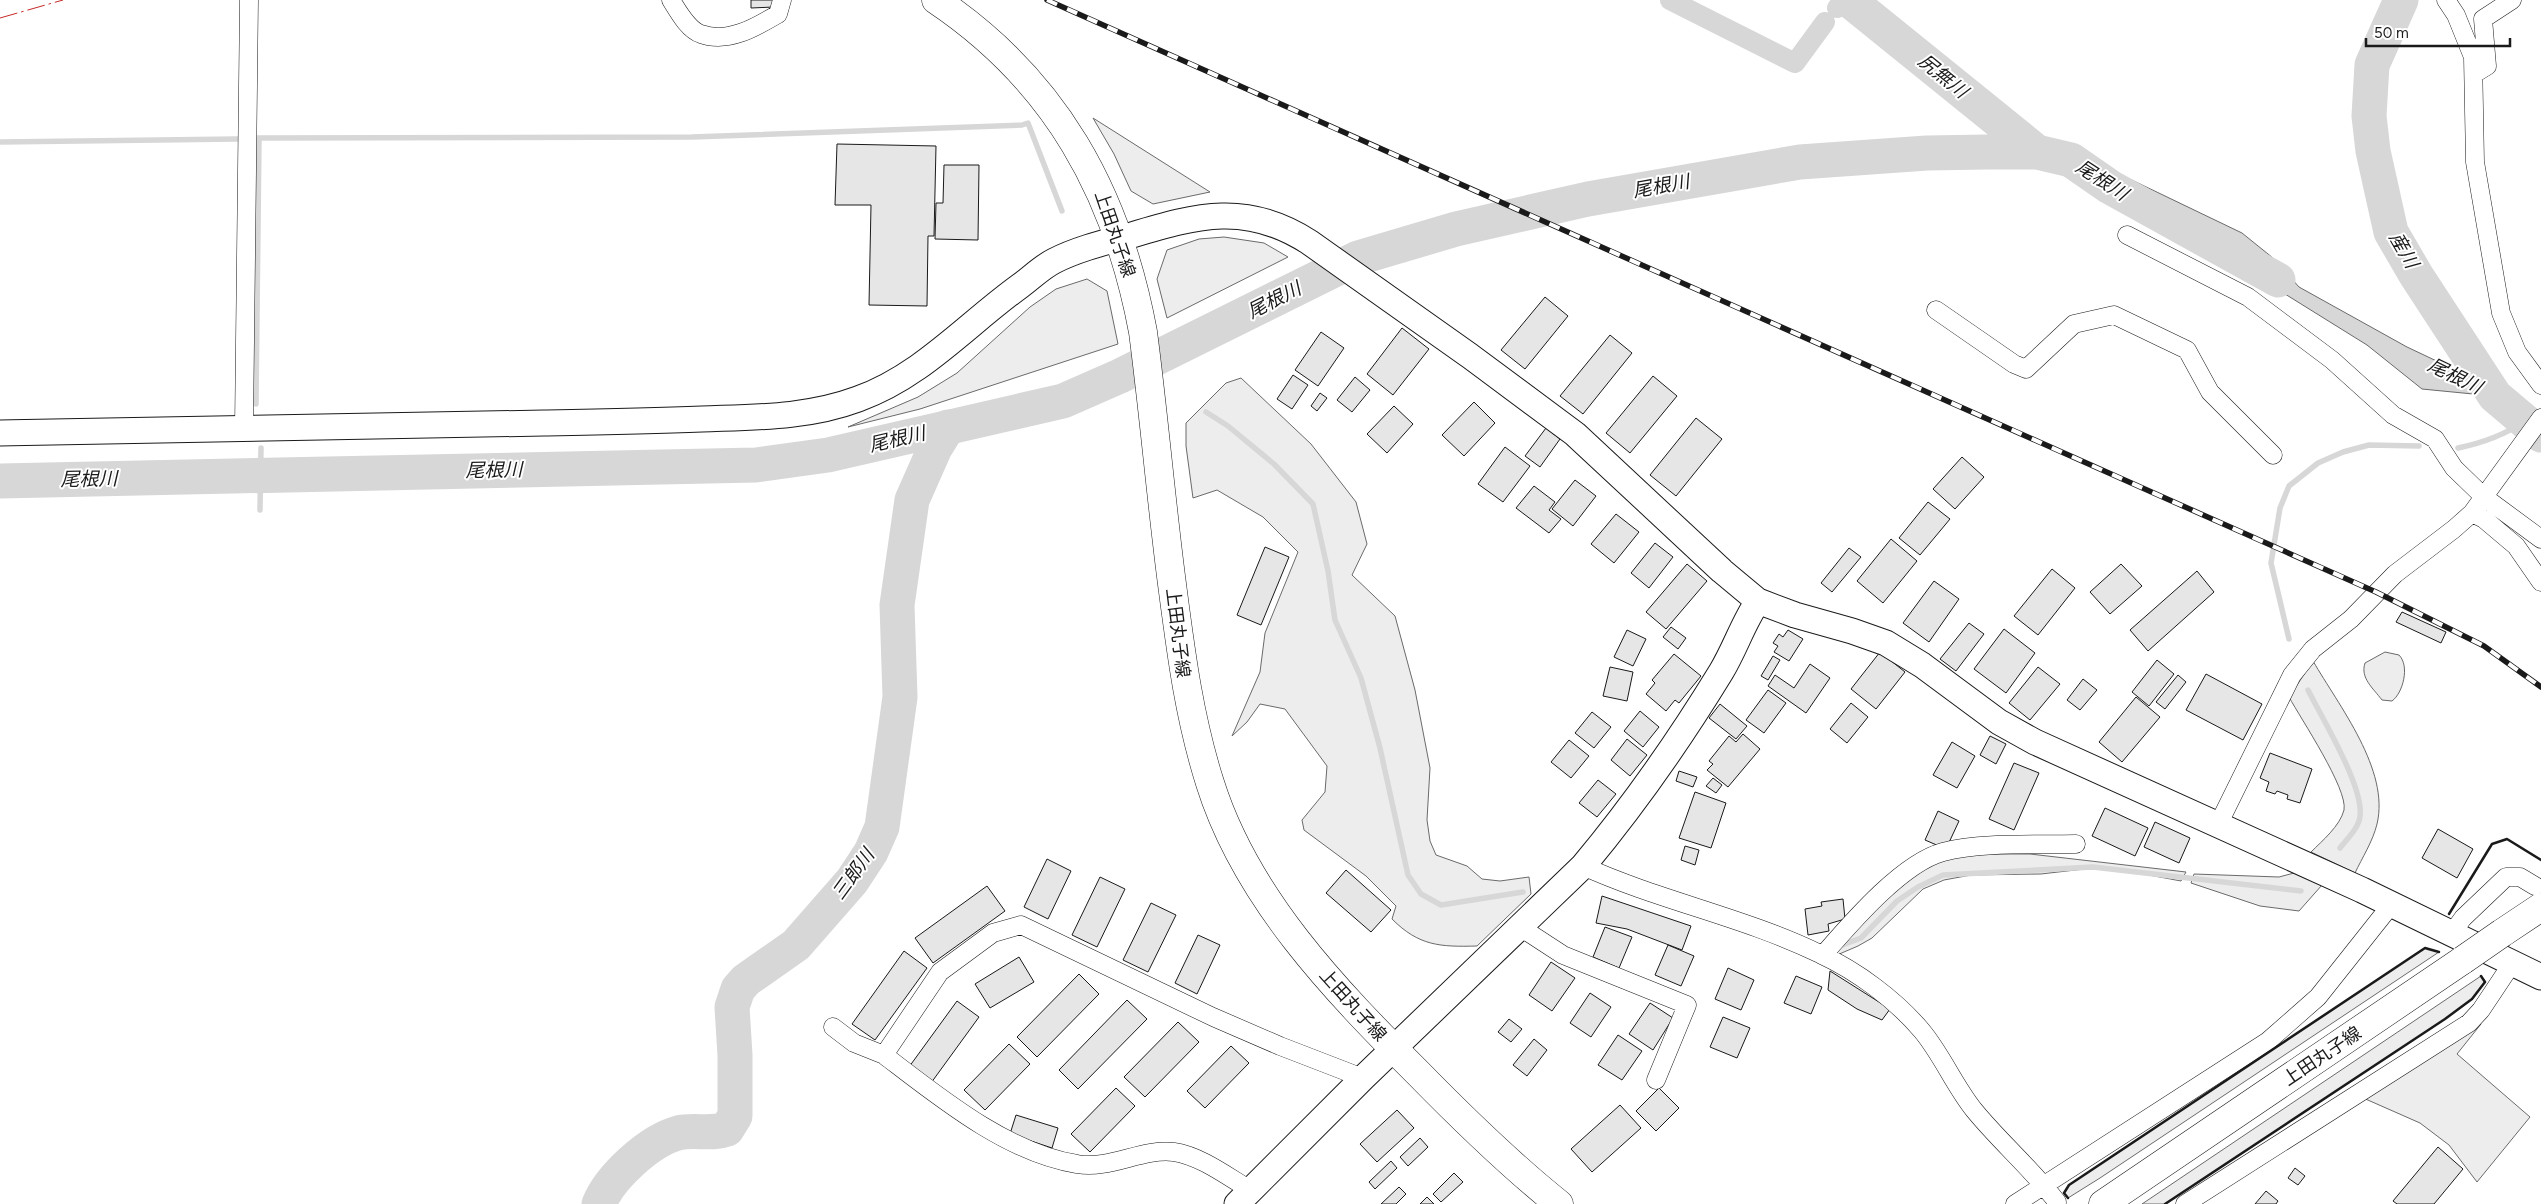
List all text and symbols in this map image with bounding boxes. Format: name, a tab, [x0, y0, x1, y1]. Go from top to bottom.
scale bar	[2366, 15, 2510, 47]
text: 50 m	[2374, 24, 2409, 42]
water label: 尻無川	[1914, 49, 1974, 104]
water label: 尾根川	[2072, 155, 2134, 206]
water label: 尾根川	[1631, 169, 1693, 202]
street label: 上田丸子線	[1090, 188, 1140, 280]
water label: 産川	[2385, 228, 2424, 274]
water label: 尾根川	[1243, 276, 1306, 323]
water label: 尾根川	[2424, 353, 2487, 400]
water label: 尾根川	[867, 421, 929, 457]
water label: 尾根川	[465, 458, 525, 482]
water label: 尾根川	[60, 467, 120, 491]
street label: 上田丸子線	[1162, 587, 1194, 679]
water label: 三郎川	[827, 843, 880, 904]
street label: 上田丸子線	[1315, 964, 1391, 1046]
street label: 上田丸子線	[2279, 1022, 2365, 1090]

